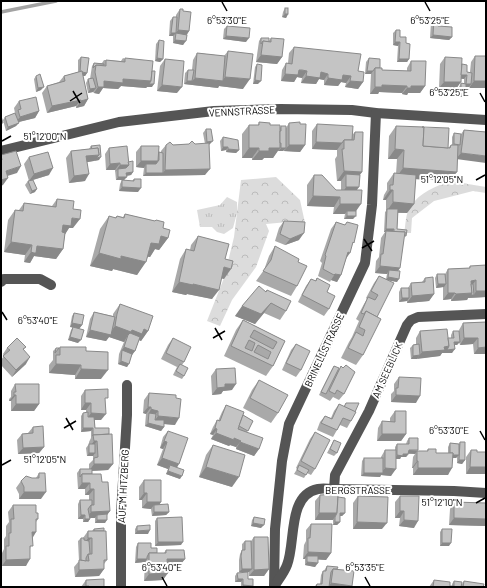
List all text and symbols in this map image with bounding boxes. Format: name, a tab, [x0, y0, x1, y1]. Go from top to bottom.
text: 6°53'30"E	[207, 14, 247, 26]
text: 6°53'25"E	[410, 14, 450, 26]
text: 6°53'25"E	[429, 86, 469, 98]
street label: VENNSTRASSE	[209, 103, 275, 119]
text: 51°12'00"N	[23, 130, 67, 142]
text: 51°12'05"N	[421, 173, 463, 185]
street label: BRINELLSTRASSE	[302, 311, 346, 389]
text: 6°53'40"E	[18, 314, 58, 326]
street label: AM SEEBLICK	[369, 340, 405, 400]
text: 6°53'30"E	[429, 424, 469, 436]
street label: AUF'M HITZBERG	[115, 449, 131, 523]
text: 51°12'05"N	[24, 453, 66, 465]
street label: BERGSTRASSE	[325, 484, 391, 496]
text: 51°12'10"N	[422, 496, 462, 508]
text: 6°53'40"E	[142, 561, 182, 573]
text: 6°53'35"E	[345, 561, 385, 573]

